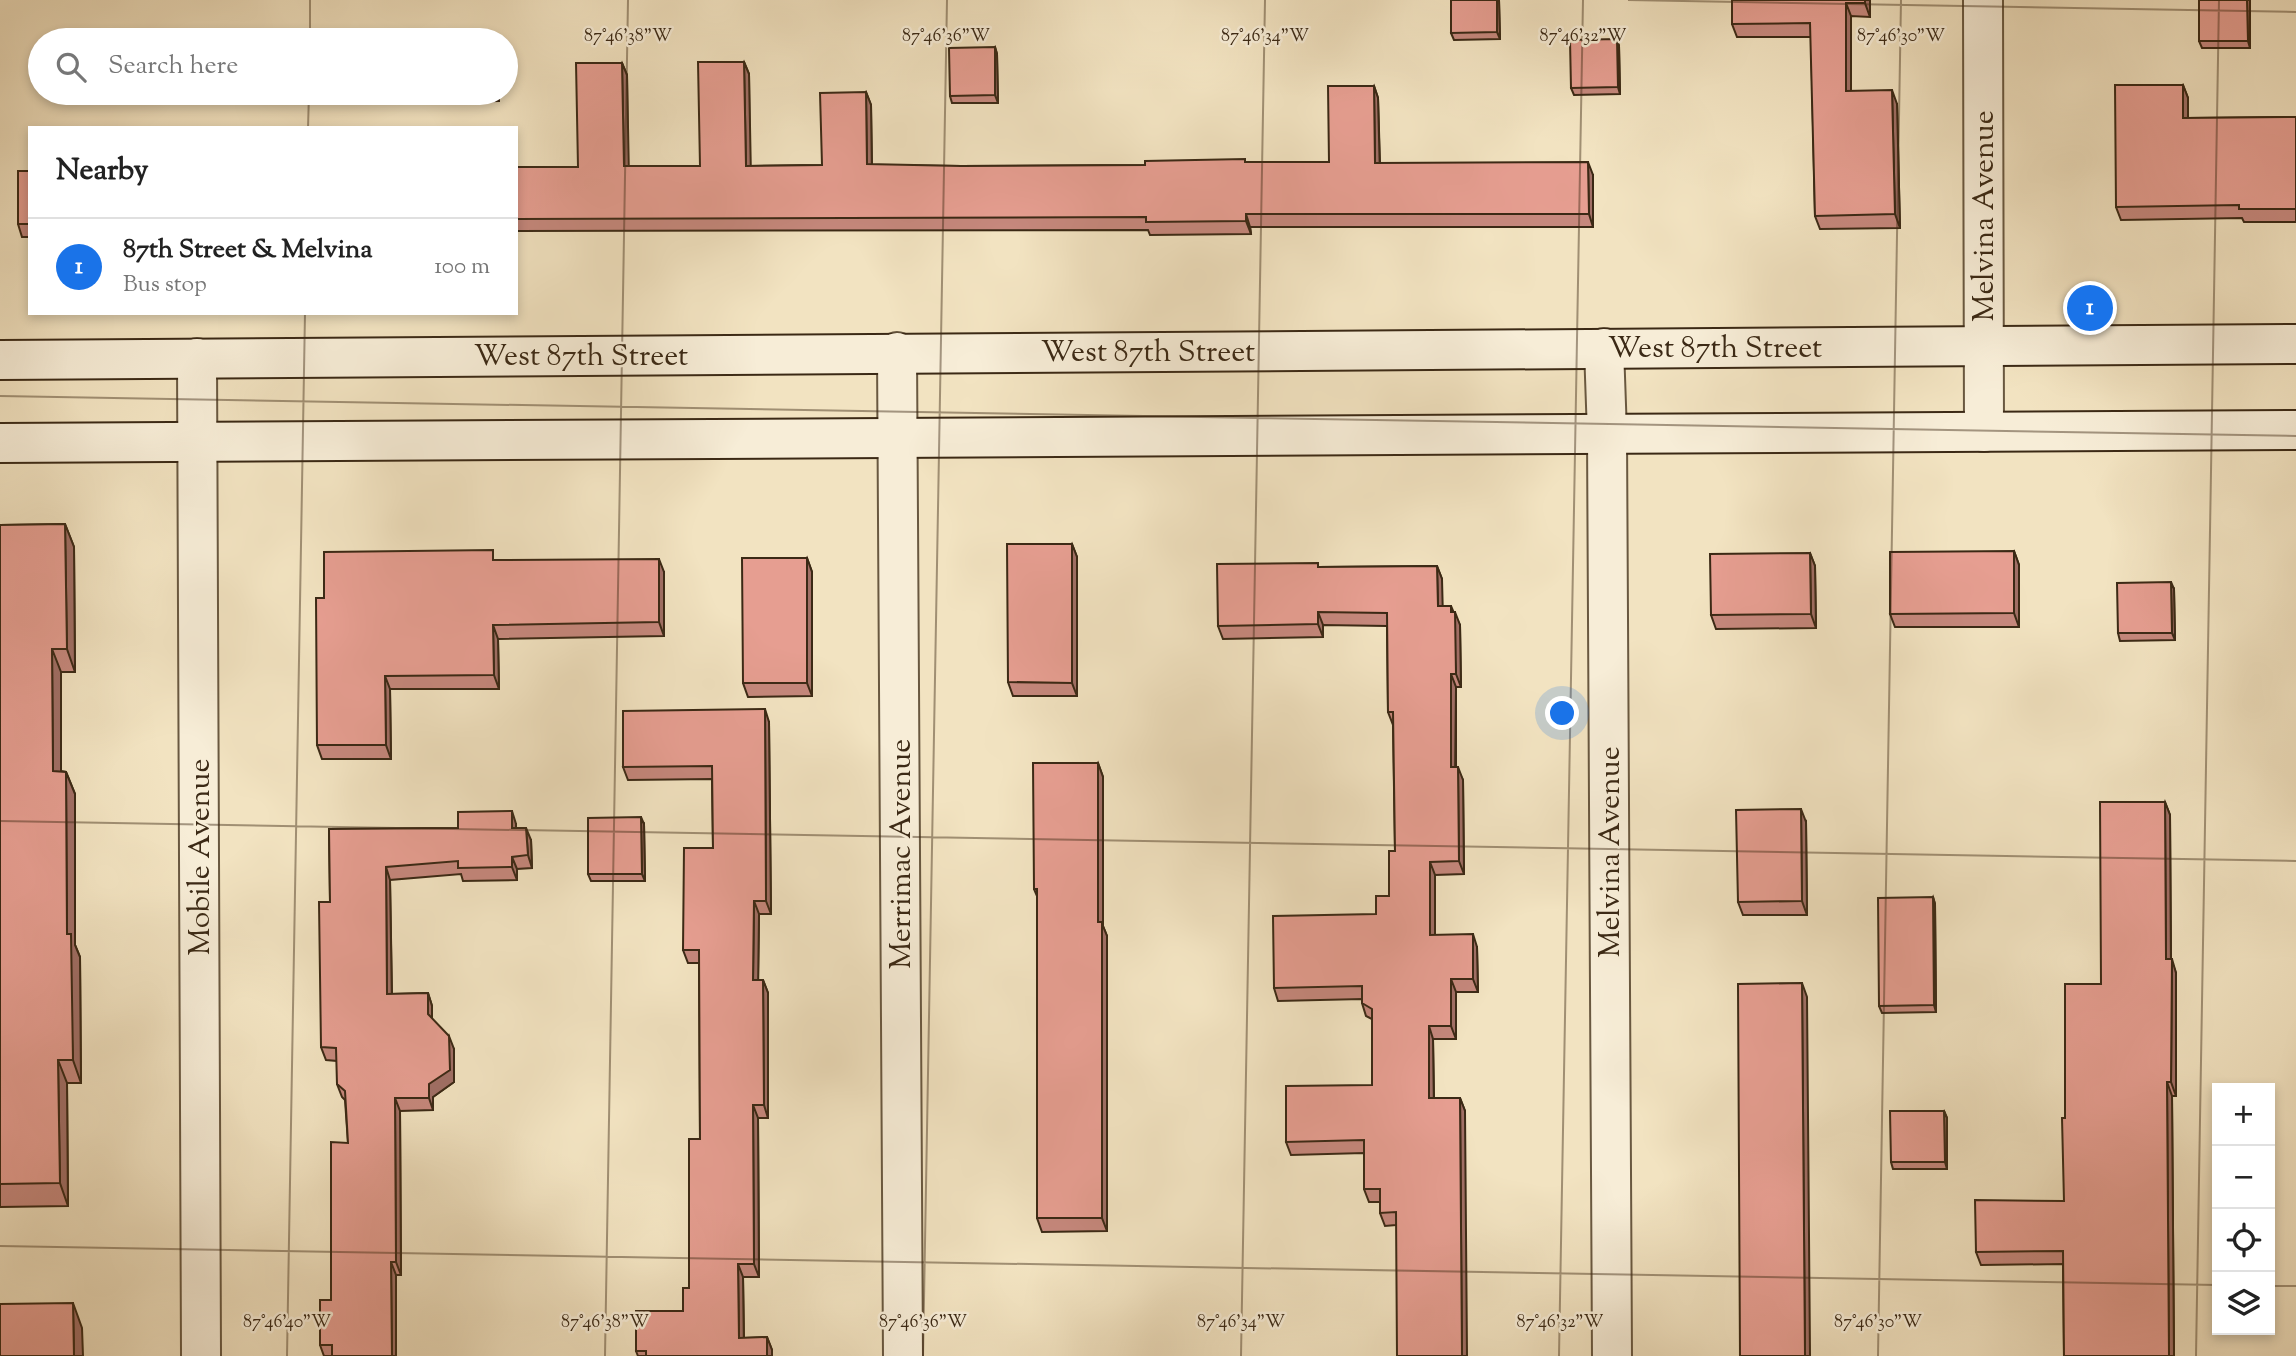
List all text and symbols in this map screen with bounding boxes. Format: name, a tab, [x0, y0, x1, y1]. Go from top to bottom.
text: 87°46'38"W	[584, 24, 672, 50]
text: 87°46'36"W	[902, 24, 990, 50]
text: 87°46'34"W	[1221, 24, 1309, 50]
text: 87°46'32"W	[1539, 24, 1627, 50]
text: 87°46'30"W	[1857, 24, 1945, 50]
search box	[28, 28, 518, 105]
icon: search	[52, 48, 90, 86]
text: Search here	[108, 48, 238, 85]
street label: Melvina Avenue	[1964, 110, 2007, 322]
text: Nearby	[56, 150, 148, 193]
text: 87th Street & Melvina	[123, 232, 372, 269]
text: 1	[75, 251, 83, 284]
text: 100 m	[434, 251, 490, 284]
text: Bus stop	[123, 269, 207, 302]
pin: 1	[2067, 282, 2113, 334]
street label: West 87th Street	[1608, 328, 1822, 371]
street label: West 87th Street	[1041, 332, 1255, 375]
street label: West 87th Street	[474, 336, 688, 379]
your location	[1545, 696, 1579, 730]
street label: Merrimac Avenue	[881, 739, 924, 969]
street label: Melvina Avenue	[1590, 746, 1633, 958]
street label: Mobile Avenue	[180, 759, 223, 955]
map controls	[2212, 1083, 2275, 1335]
button: +	[2212, 1083, 2275, 1146]
button: −	[2212, 1146, 2275, 1209]
button: locate	[2212, 1209, 2275, 1272]
button: layers	[2212, 1272, 2275, 1335]
text: 87°46'40"W	[243, 1310, 331, 1336]
text: 87°46'38"W	[561, 1310, 649, 1336]
text: 87°46'36"W	[879, 1310, 967, 1336]
text: 87°46'34"W	[1197, 1310, 1285, 1336]
text: 87°46'32"W	[1516, 1310, 1604, 1336]
text: 87°46'30"W	[1834, 1310, 1922, 1336]

